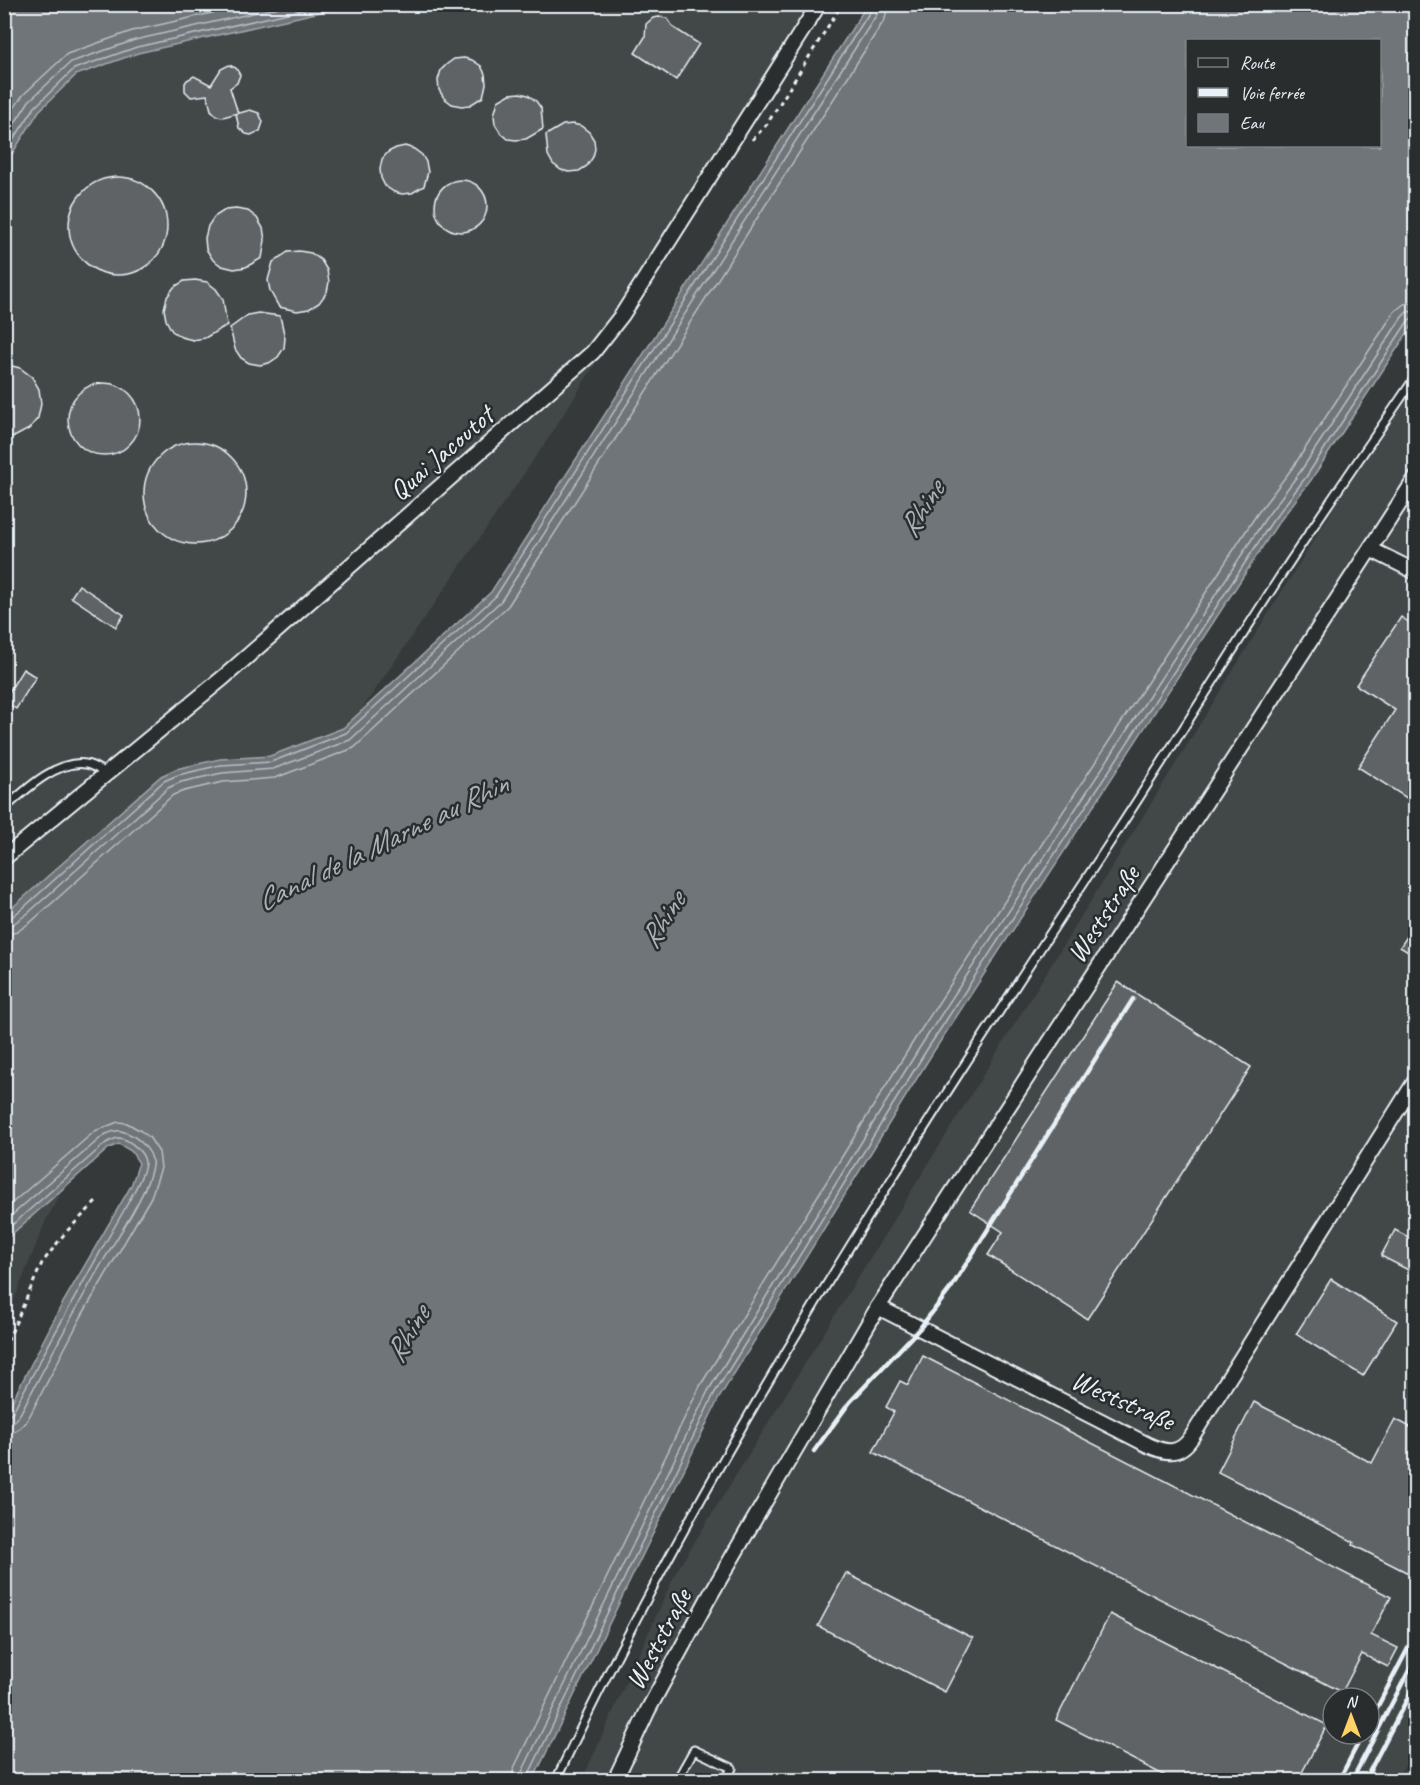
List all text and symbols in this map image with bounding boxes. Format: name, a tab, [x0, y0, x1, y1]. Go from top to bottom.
legend	[1186, 39, 1381, 147]
text: Route	[1240, 52, 1275, 74]
text: Voie ferrée	[1240, 82, 1305, 104]
text: Eau	[1240, 112, 1265, 134]
street label: Quai Jacoutot	[382, 396, 503, 508]
water label: Rhine	[889, 470, 955, 544]
water label: Canal de la Marne au Rhin	[250, 764, 516, 919]
street label: Weststraße	[1059, 857, 1148, 969]
water label: Rhine	[630, 881, 696, 955]
water label: Rhine	[376, 1295, 440, 1369]
street label: Weststraße	[1066, 1362, 1182, 1439]
street label: Weststraße	[617, 1581, 700, 1695]
north arrow	[1321, 1686, 1381, 1746]
text: N	[1346, 1692, 1359, 1712]

